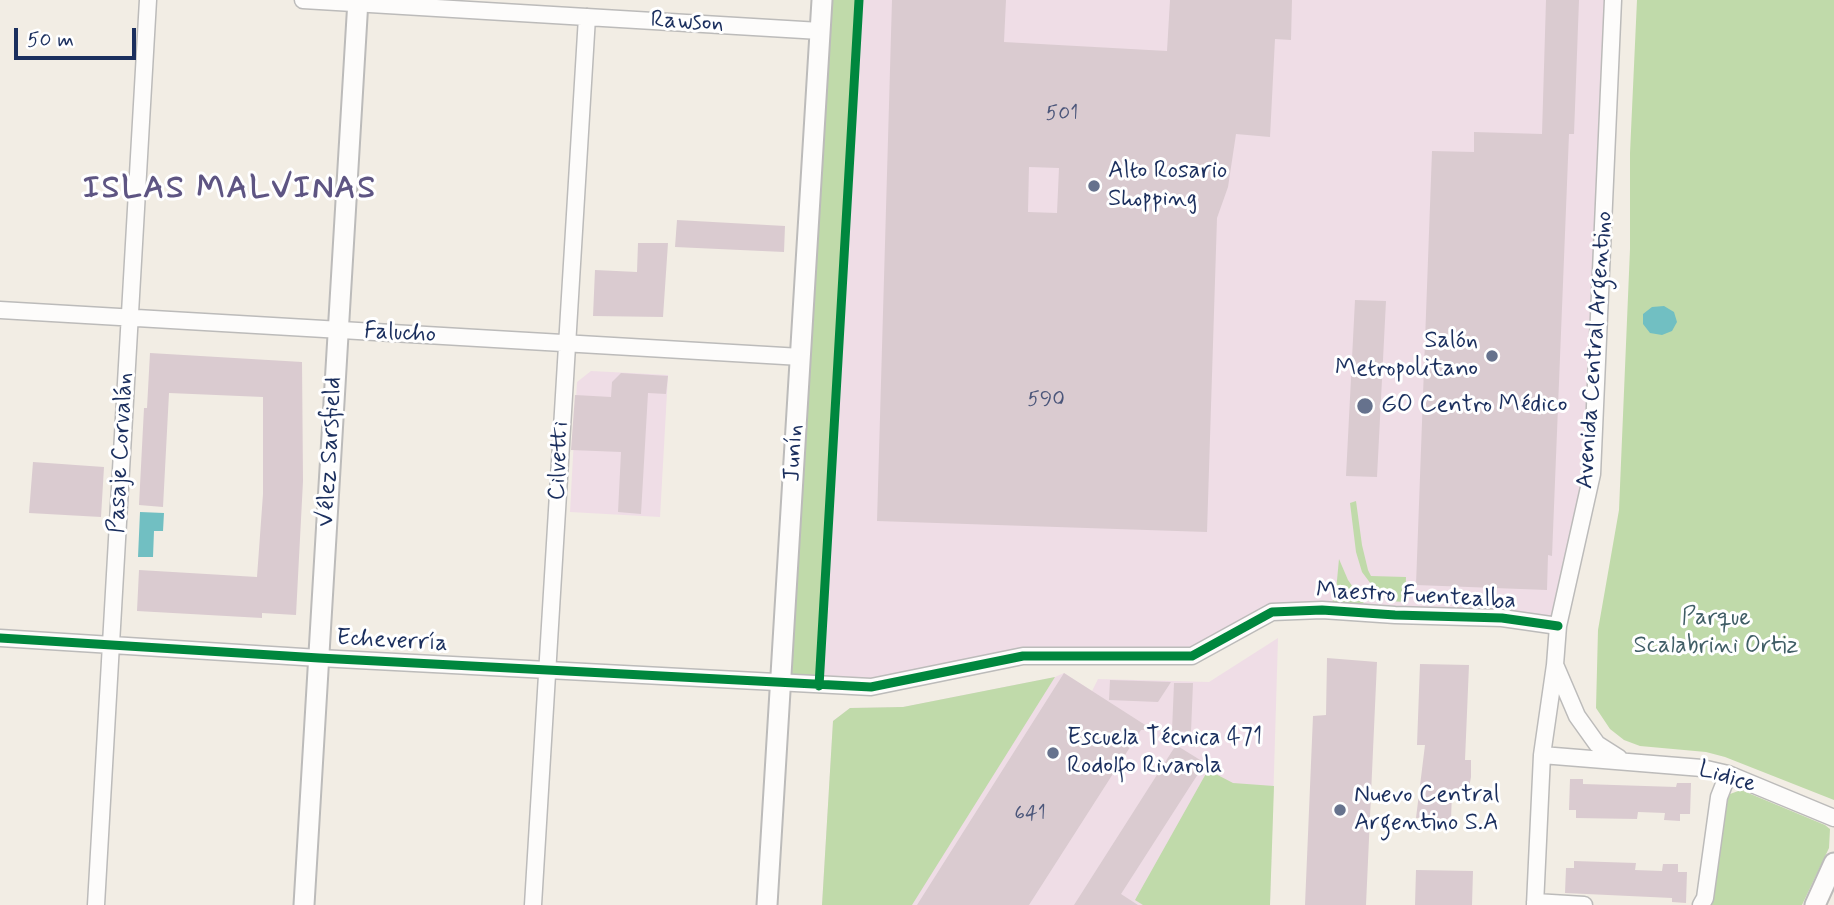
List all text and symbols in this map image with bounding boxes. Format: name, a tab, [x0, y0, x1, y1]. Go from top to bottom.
street label: Rawson	[650, 7, 724, 39]
scale bar	[18, 14, 140, 58]
text: 50 m	[27, 26, 74, 54]
house number: 501	[1046, 102, 1078, 128]
place label: Alto Rosario Shopping	[1108, 158, 1227, 214]
district label: ISLAS MALVINAS	[86, 171, 374, 209]
marker: Alto Rosario Shopping	[1086, 178, 1102, 194]
street label: Avenida Central Argentino	[1572, 210, 1620, 490]
street label: Falucho	[363, 318, 437, 350]
place label: Salón Metropolitano	[1335, 328, 1478, 384]
marker: Salón Metropolitano	[1484, 348, 1500, 364]
street label: Pasaje Corvalán	[103, 372, 141, 534]
street label: Vélez Sarsfield	[313, 376, 349, 528]
house number: 590	[1027, 388, 1065, 414]
place label: GO Centro Médico	[1381, 392, 1568, 420]
marker: GO Centro Médico	[1355, 396, 1375, 416]
street label: Cilvetti	[544, 421, 576, 501]
street label: Junín	[779, 424, 811, 482]
street label: Maestro Fuentealba	[1315, 577, 1517, 617]
park label: Parque Scalabrini Ortiz	[1634, 605, 1798, 661]
street label: Echeverría	[336, 625, 448, 659]
place label: Escuela Técnica 471 Rodolfo Rivarola	[1067, 725, 1262, 781]
marker: Escuela Técnica 471 Rodolfo Rivarola	[1045, 745, 1061, 761]
street label: Lidice	[1695, 756, 1759, 800]
place label: Nuevo Central Argentino S.A	[1354, 782, 1500, 838]
house number: 641	[1014, 802, 1046, 828]
marker: Nuevo Central Argentino S.A	[1332, 802, 1348, 818]

